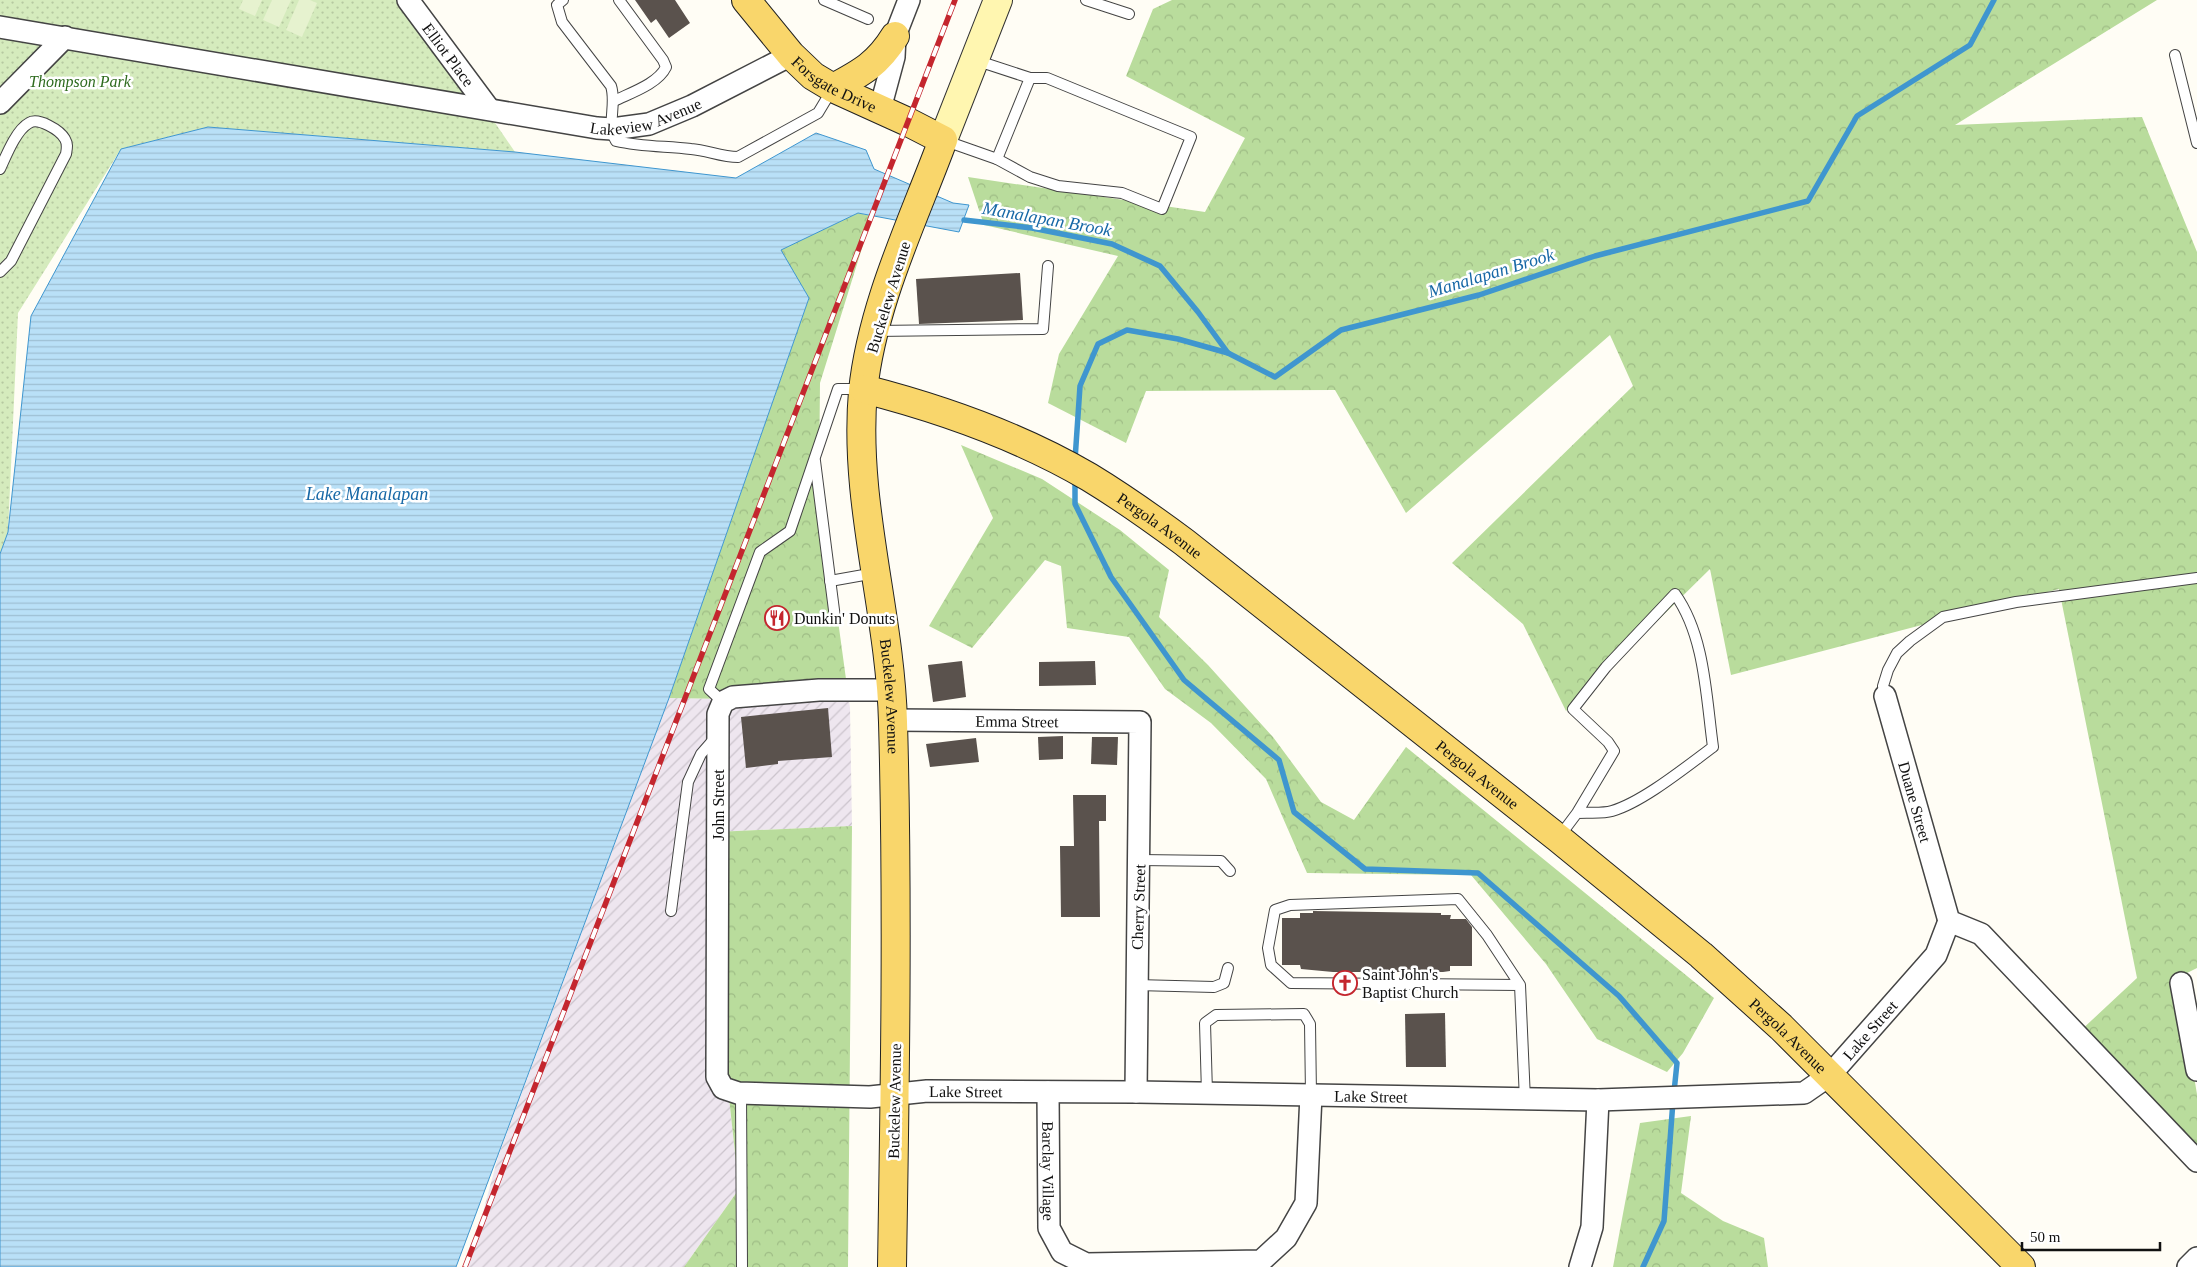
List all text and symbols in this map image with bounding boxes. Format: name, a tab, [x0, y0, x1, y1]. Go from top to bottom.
street label: Elliot Place	[419, 20, 477, 90]
street label: Forsgate Drive	[789, 53, 879, 116]
park label: Thompson Park	[29, 73, 132, 91]
street label: Lakeview Avenue	[589, 95, 704, 138]
water label: Manalapan Brook	[980, 198, 1114, 240]
street label: Buckelew Avenue	[863, 239, 914, 355]
water label: Manalapan Brook	[1425, 244, 1557, 302]
water label: Lake Manalapan	[305, 484, 428, 504]
street label: Pergola Avenue	[1114, 489, 1205, 562]
restaurant icon: Dunkin' Donuts	[764, 605, 790, 631]
place label: Dunkin' Donuts	[794, 610, 895, 627]
street label: Buckelew Avenue	[877, 638, 902, 754]
street label: Emma Street	[975, 713, 1059, 730]
street label: Pergola Avenue	[1433, 737, 1522, 813]
street label: Duane Street	[1895, 760, 1934, 845]
street label: John Street	[710, 769, 727, 841]
street label: Cherry Street	[1129, 863, 1150, 950]
place label: Saint John's Baptist Church	[1362, 966, 1458, 1002]
church icon: Saint John's Baptist Church	[1332, 970, 1358, 996]
street label: Pergola Avenue	[1746, 995, 1830, 1077]
street label: Lake Street	[1839, 997, 1901, 1063]
street label: Buckelew Avenue	[885, 1043, 904, 1159]
street label: Lake Street	[929, 1083, 1003, 1100]
street label: Lake Street	[1334, 1087, 1408, 1106]
street label: Barclay Village	[1039, 1121, 1057, 1221]
scale bar	[2022, 1220, 2160, 1252]
text: 50 m	[2030, 1229, 2061, 1245]

